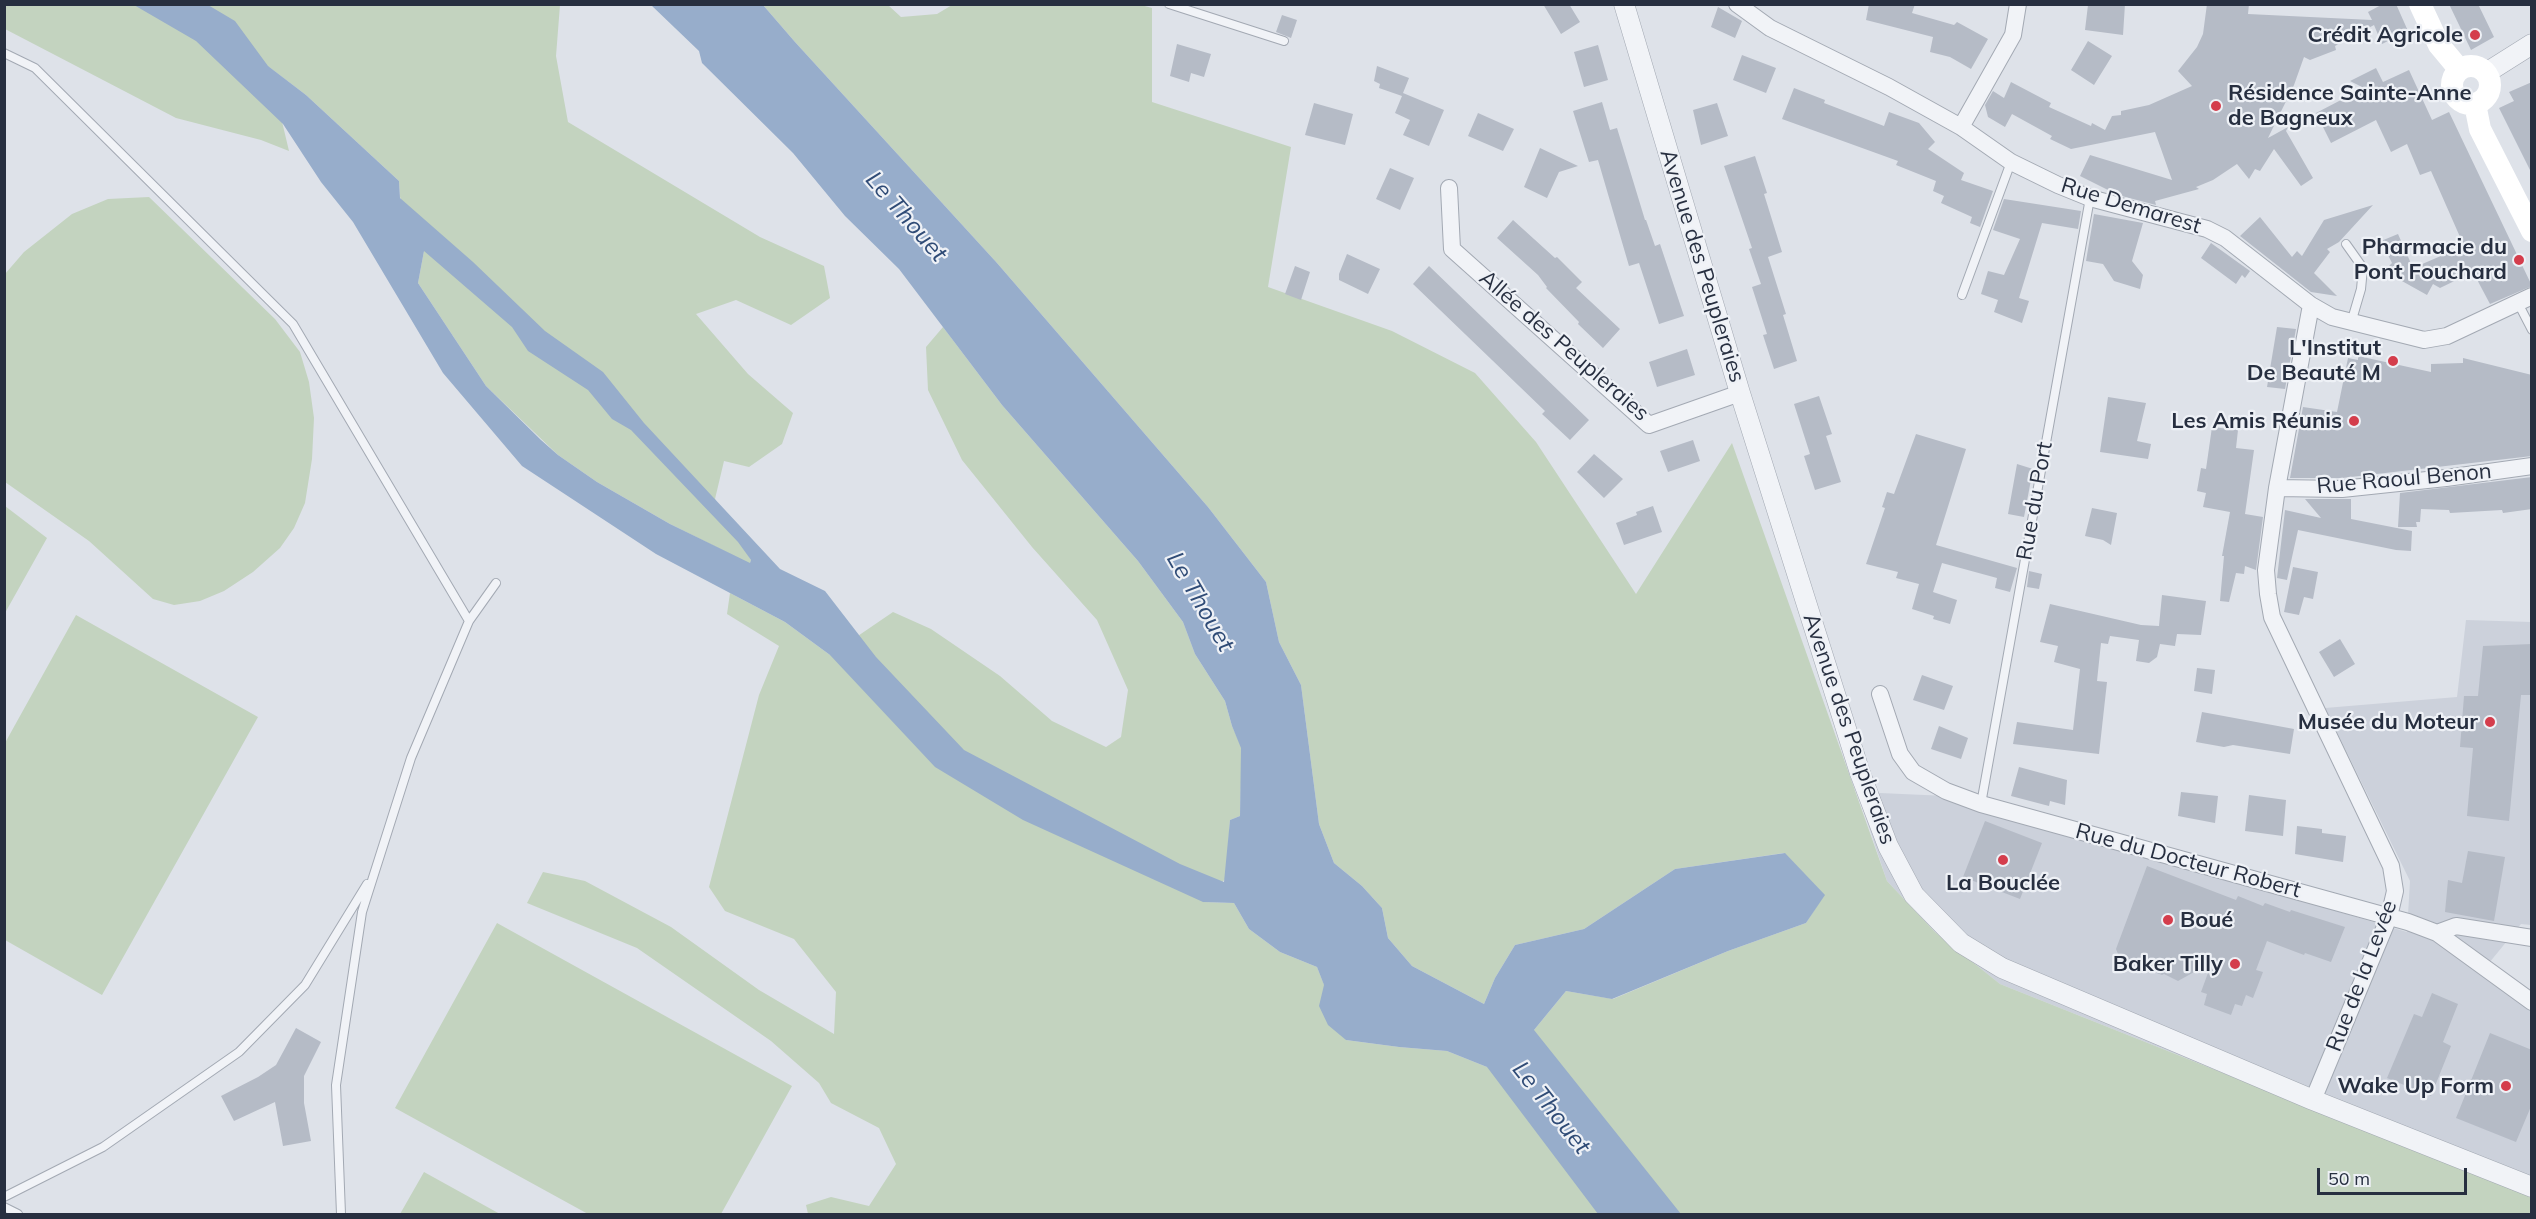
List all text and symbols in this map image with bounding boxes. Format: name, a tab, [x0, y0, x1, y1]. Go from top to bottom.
place label: Crédit Agricole	[2308, 22, 2463, 48]
marker: Crédit Agricole	[2468, 28, 2482, 42]
place label: Résidence Sainte-Anne de Bagneux	[2228, 80, 2472, 132]
marker: Résidence Sainte-Anne de Bagneux	[2209, 99, 2223, 113]
street label: Avenue des Peupleraies	[1654, 146, 1750, 386]
water label: Le Thouet	[859, 166, 953, 268]
street label: Rue Demarest	[2058, 172, 2204, 240]
place label: Pharmacie du Pont Fouchard	[2354, 234, 2507, 286]
marker: Pharmacie du Pont Fouchard	[2512, 253, 2526, 267]
street label: Allée des Peupleraies	[1474, 265, 1654, 427]
place label: L'Institut De Beauté M	[2247, 335, 2381, 386]
marker: L'Institut De Beauté M	[2386, 354, 2400, 368]
place label: Les Amis Réunis	[2171, 408, 2342, 434]
marker: Les Amis Réunis	[2347, 414, 2361, 428]
street label: Rue du Port	[2012, 440, 2058, 562]
street label: Rue Raoul Benon	[2315, 458, 2493, 500]
water label: Le Thouet	[1160, 547, 1240, 657]
street label: Avenue des Peupleraies	[1797, 610, 1901, 848]
place label: Musée du Moteur	[2298, 709, 2478, 735]
marker: Musée du Moteur	[2483, 715, 2497, 729]
street label: Rue du Docteur Robert	[2072, 818, 2304, 904]
marker: La Bouclée	[1996, 853, 2010, 867]
place label: La Bouclée	[1946, 870, 2060, 896]
street label: Rue de la Levée	[2321, 897, 2403, 1055]
place label: Boué	[2180, 907, 2233, 933]
marker: Boué	[2161, 913, 2175, 927]
place label: Baker Tilly	[2113, 951, 2223, 977]
marker: Baker Tilly	[2228, 957, 2242, 971]
water label: Le Thouet	[1506, 1056, 1596, 1160]
place label: Wake Up Form	[2337, 1073, 2494, 1099]
marker: Wake Up Form	[2499, 1079, 2513, 1093]
scale bar	[2320, 1156, 2470, 1194]
text: 50 m	[2328, 1167, 2370, 1190]

